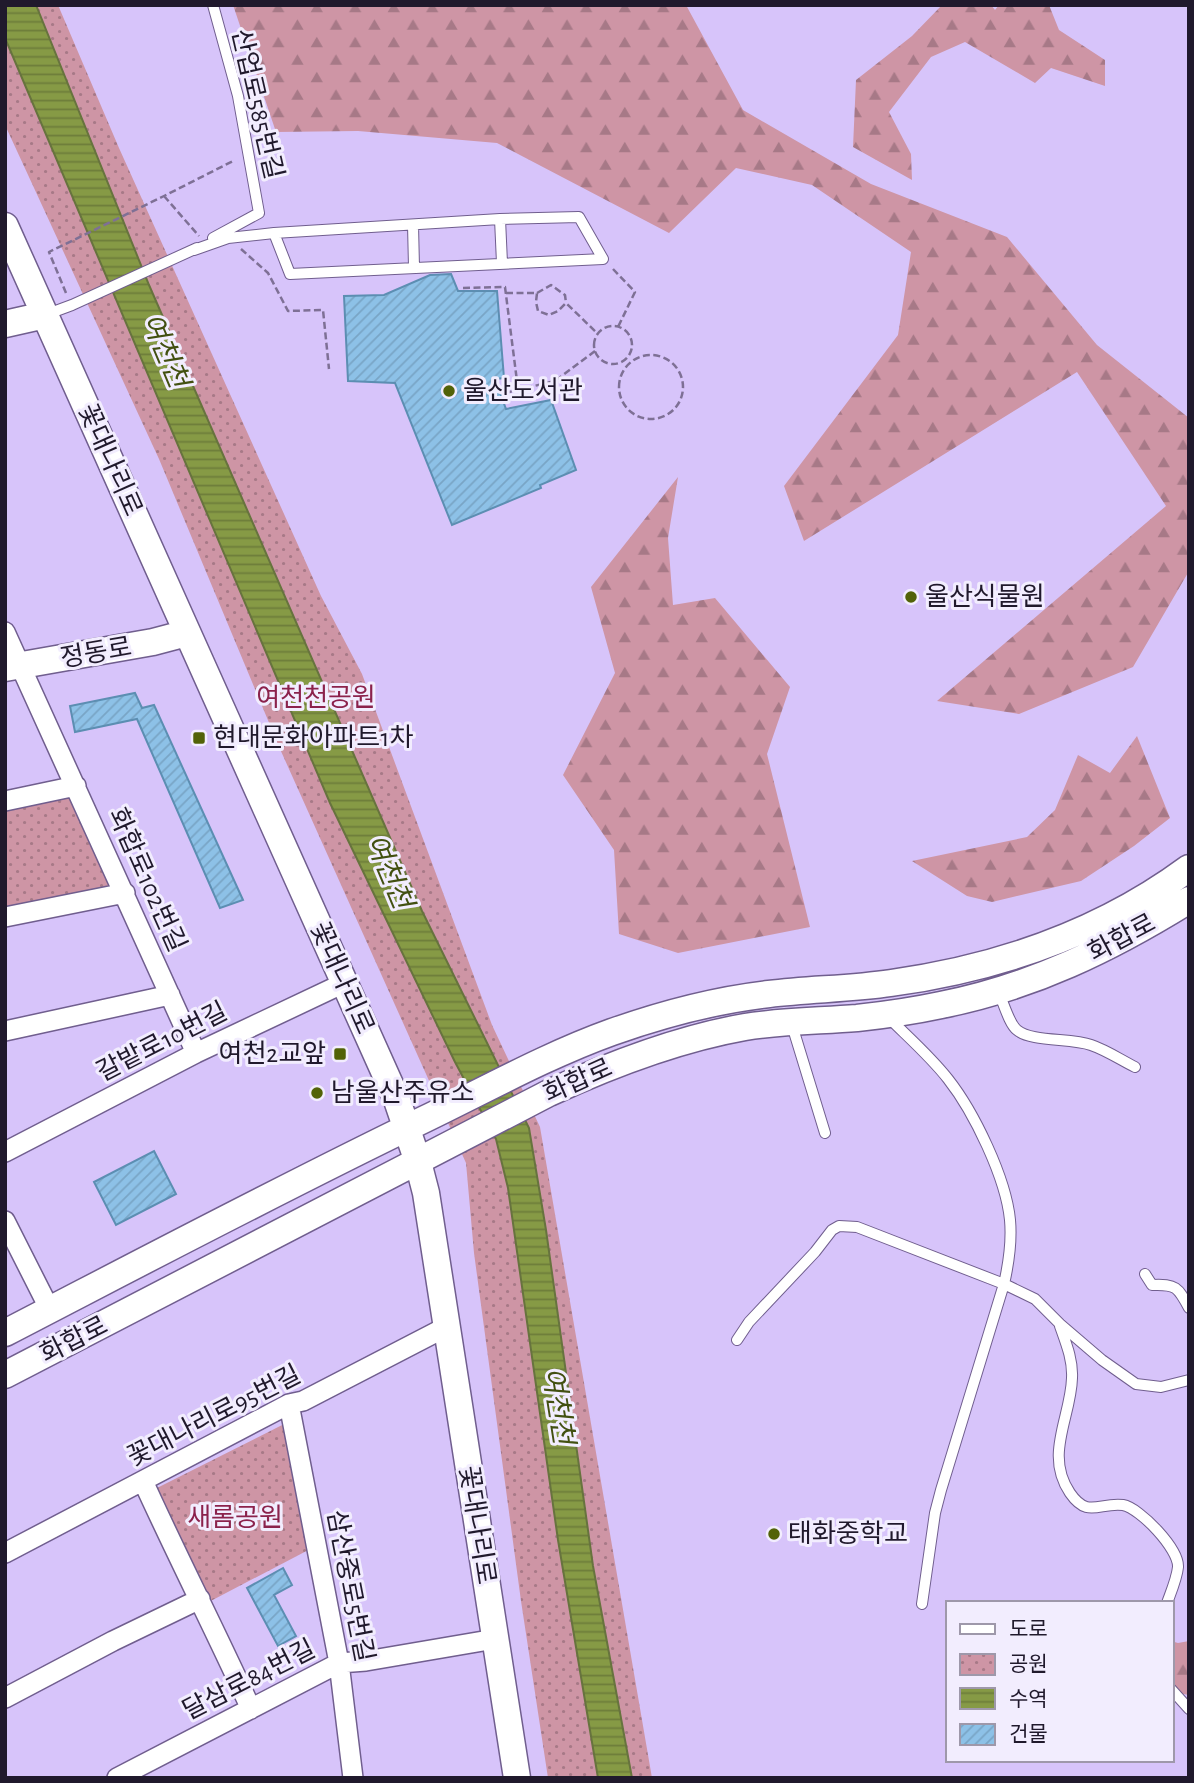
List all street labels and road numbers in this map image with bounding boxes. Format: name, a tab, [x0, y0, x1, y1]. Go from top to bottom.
street label: 산업로585번길	[227, 26, 288, 182]
street label: 꽃대나리로	[74, 400, 147, 520]
street label: 정동로	[58, 633, 134, 672]
street label: 화합로102번길	[104, 804, 191, 956]
street label: 화합로	[1084, 909, 1160, 966]
street label: 꽃대나리로	[306, 918, 379, 1038]
street label: 갈밭로10번길	[92, 997, 231, 1086]
street label: 화합로	[540, 1054, 616, 1107]
street label: 화합로	[36, 1311, 112, 1368]
street label: 꽃대나리로95번길	[123, 1360, 305, 1471]
street label: 꽃대나리로	[455, 1464, 500, 1586]
street label: 삼산중로5번길	[323, 1508, 378, 1664]
street label: 달삼로84번길	[178, 1635, 319, 1724]

